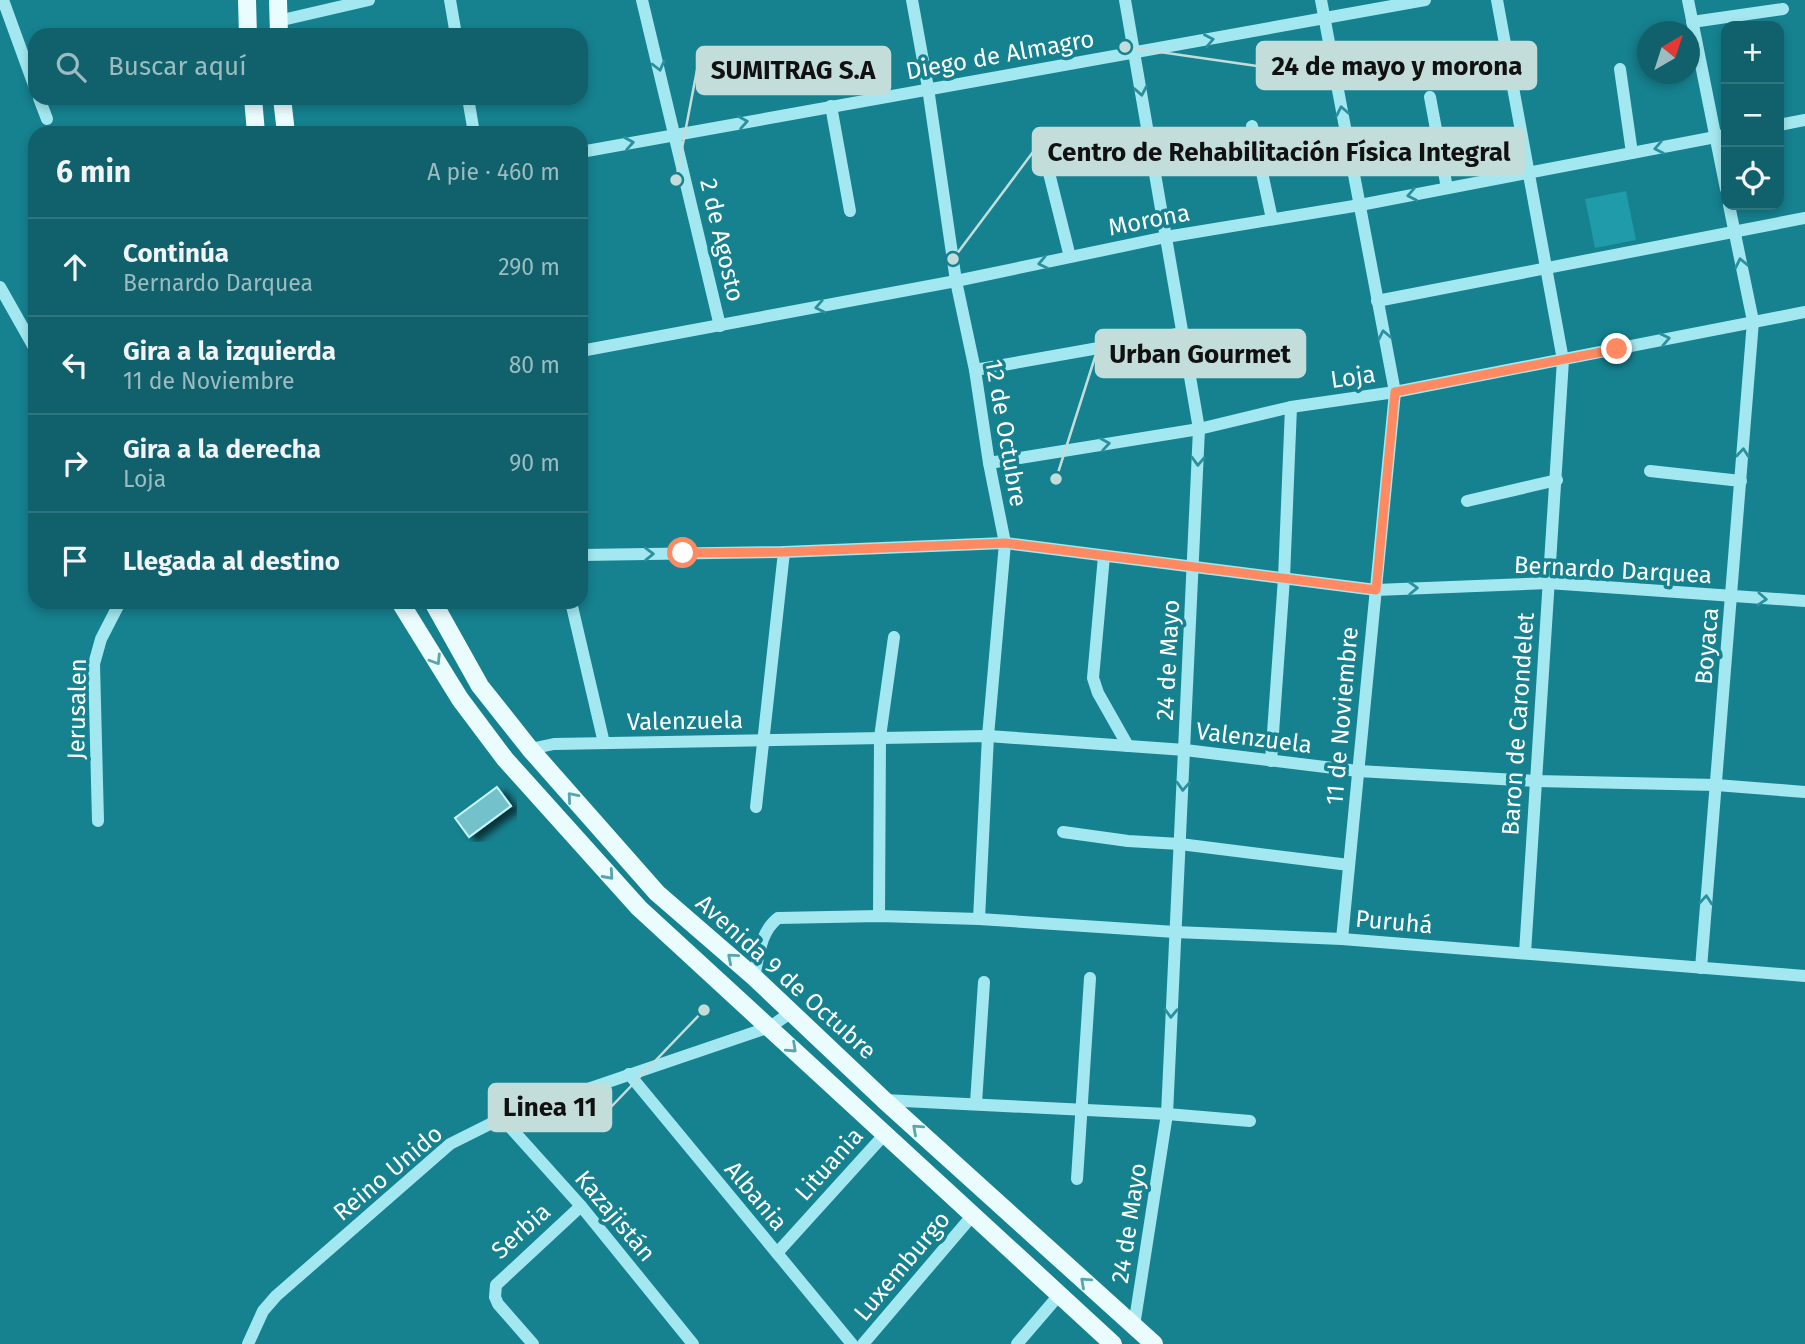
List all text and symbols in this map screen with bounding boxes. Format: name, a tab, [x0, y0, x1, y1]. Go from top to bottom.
north arrow	[1637, 21, 1700, 84]
map controls	[1721, 21, 1784, 210]
button: +	[1721, 21, 1784, 84]
street label: Diego de Almagro	[904, 25, 1096, 85]
search box	[28, 28, 588, 105]
one-way arrow	[1203, 33, 1215, 48]
callout: 24 de mayo y morona	[1257, 42, 1536, 89]
callout: SUMITRAG S.A	[697, 47, 890, 94]
icon: search	[52, 48, 90, 86]
text: Buscar aquí	[108, 51, 246, 82]
text: 24 de mayo y morona	[1272, 51, 1522, 82]
text: SUMITRAG S.A	[711, 55, 876, 86]
one-way arrow	[651, 60, 665, 72]
button: −	[1721, 84, 1784, 147]
one-way arrow	[1133, 85, 1148, 97]
one-way arrow	[1335, 105, 1350, 117]
one-way arrow	[737, 115, 749, 130]
callout: Centro de Rehabilitación Física Integral	[1033, 128, 1524, 175]
one-way arrow	[623, 136, 634, 151]
text: Centro de Rehabilitación Física Integral	[1048, 137, 1511, 168]
one-way arrow	[1653, 139, 1665, 154]
button: locate	[1721, 147, 1784, 210]
text: 6 min	[56, 154, 131, 190]
text: A pie · 460 m	[427, 158, 560, 186]
street label: 2 de Agosto	[694, 176, 750, 304]
one-way arrow	[1406, 186, 1418, 201]
street label: Morona	[1106, 198, 1192, 242]
text: Continúa	[123, 238, 229, 269]
icon: ahead	[56, 248, 94, 286]
text: 290 m	[498, 253, 560, 281]
one-way arrow	[1037, 254, 1049, 269]
one-way arrow	[1735, 257, 1750, 269]
text: Bernardo Darquea	[123, 269, 313, 297]
one-way arrow	[814, 298, 826, 313]
one-way arrow	[1377, 329, 1392, 341]
callout: Urban Gourmet	[1096, 330, 1305, 377]
route end	[1601, 333, 1632, 364]
one-way arrow	[1659, 333, 1671, 348]
text: Gira a la izquierda	[123, 336, 336, 367]
text: Urban Gourmet	[1109, 339, 1292, 370]
icon: left	[56, 346, 94, 384]
text: 80 m	[509, 351, 560, 379]
street label: 12 de Octubre	[979, 357, 1033, 509]
street label: Loja	[1329, 360, 1377, 394]
text: 11 de Noviembre	[123, 367, 295, 395]
text: Gira a la derecha	[123, 434, 321, 465]
one-way arrow	[1099, 437, 1111, 452]
icon: right	[56, 444, 94, 482]
one-way arrow	[1735, 447, 1750, 458]
text: 90 m	[509, 449, 560, 477]
one-way arrow	[1190, 456, 1205, 467]
text: Loja	[123, 465, 166, 493]
route start	[667, 537, 698, 568]
icon: arrive	[56, 542, 94, 580]
text: Llegada al destino	[123, 546, 340, 577]
one-way arrow	[644, 546, 655, 562]
street label: Bernardo Darquea	[1513, 551, 1713, 589]
one-way arrow	[1407, 581, 1418, 596]
one-way arrow	[1757, 592, 1768, 607]
street label: 24 de Mayo	[1151, 599, 1185, 721]
street label: Boyaca	[1690, 606, 1724, 686]
street label: Baron de Carondelet	[1496, 611, 1540, 836]
street label: 11 de Noviembre	[1320, 626, 1364, 806]
one-way arrow	[428, 652, 441, 665]
street label: Jerusalen	[62, 658, 92, 760]
street label: Valenzuela	[626, 706, 744, 736]
street label: Valenzuela	[1194, 717, 1314, 759]
one-way arrow	[1176, 781, 1191, 792]
one-way arrow	[568, 792, 580, 805]
one-way arrow	[601, 867, 613, 880]
street label: Avenida 9 de Octubre	[690, 889, 882, 1065]
one-way arrow	[1698, 894, 1713, 905]
street label: Puruhá	[1354, 905, 1434, 939]
one-way arrow	[727, 954, 740, 966]
one-way arrow	[1164, 1008, 1179, 1019]
one-way arrow	[784, 1039, 797, 1052]
callout: Linea 11	[489, 1084, 611, 1131]
text: Linea 11	[503, 1092, 597, 1123]
street label: Reino Unido	[328, 1119, 448, 1227]
street label: Lituania	[789, 1122, 869, 1206]
one-way arrow	[912, 1125, 925, 1138]
street label: Albania	[719, 1156, 793, 1236]
street label: 24 de Mayo	[1106, 1161, 1152, 1285]
street label: Kazajistán	[569, 1165, 661, 1267]
street label: Serbia	[486, 1197, 556, 1265]
street label: Luxemburgo	[848, 1206, 956, 1326]
one-way arrow	[1080, 1278, 1093, 1290]

